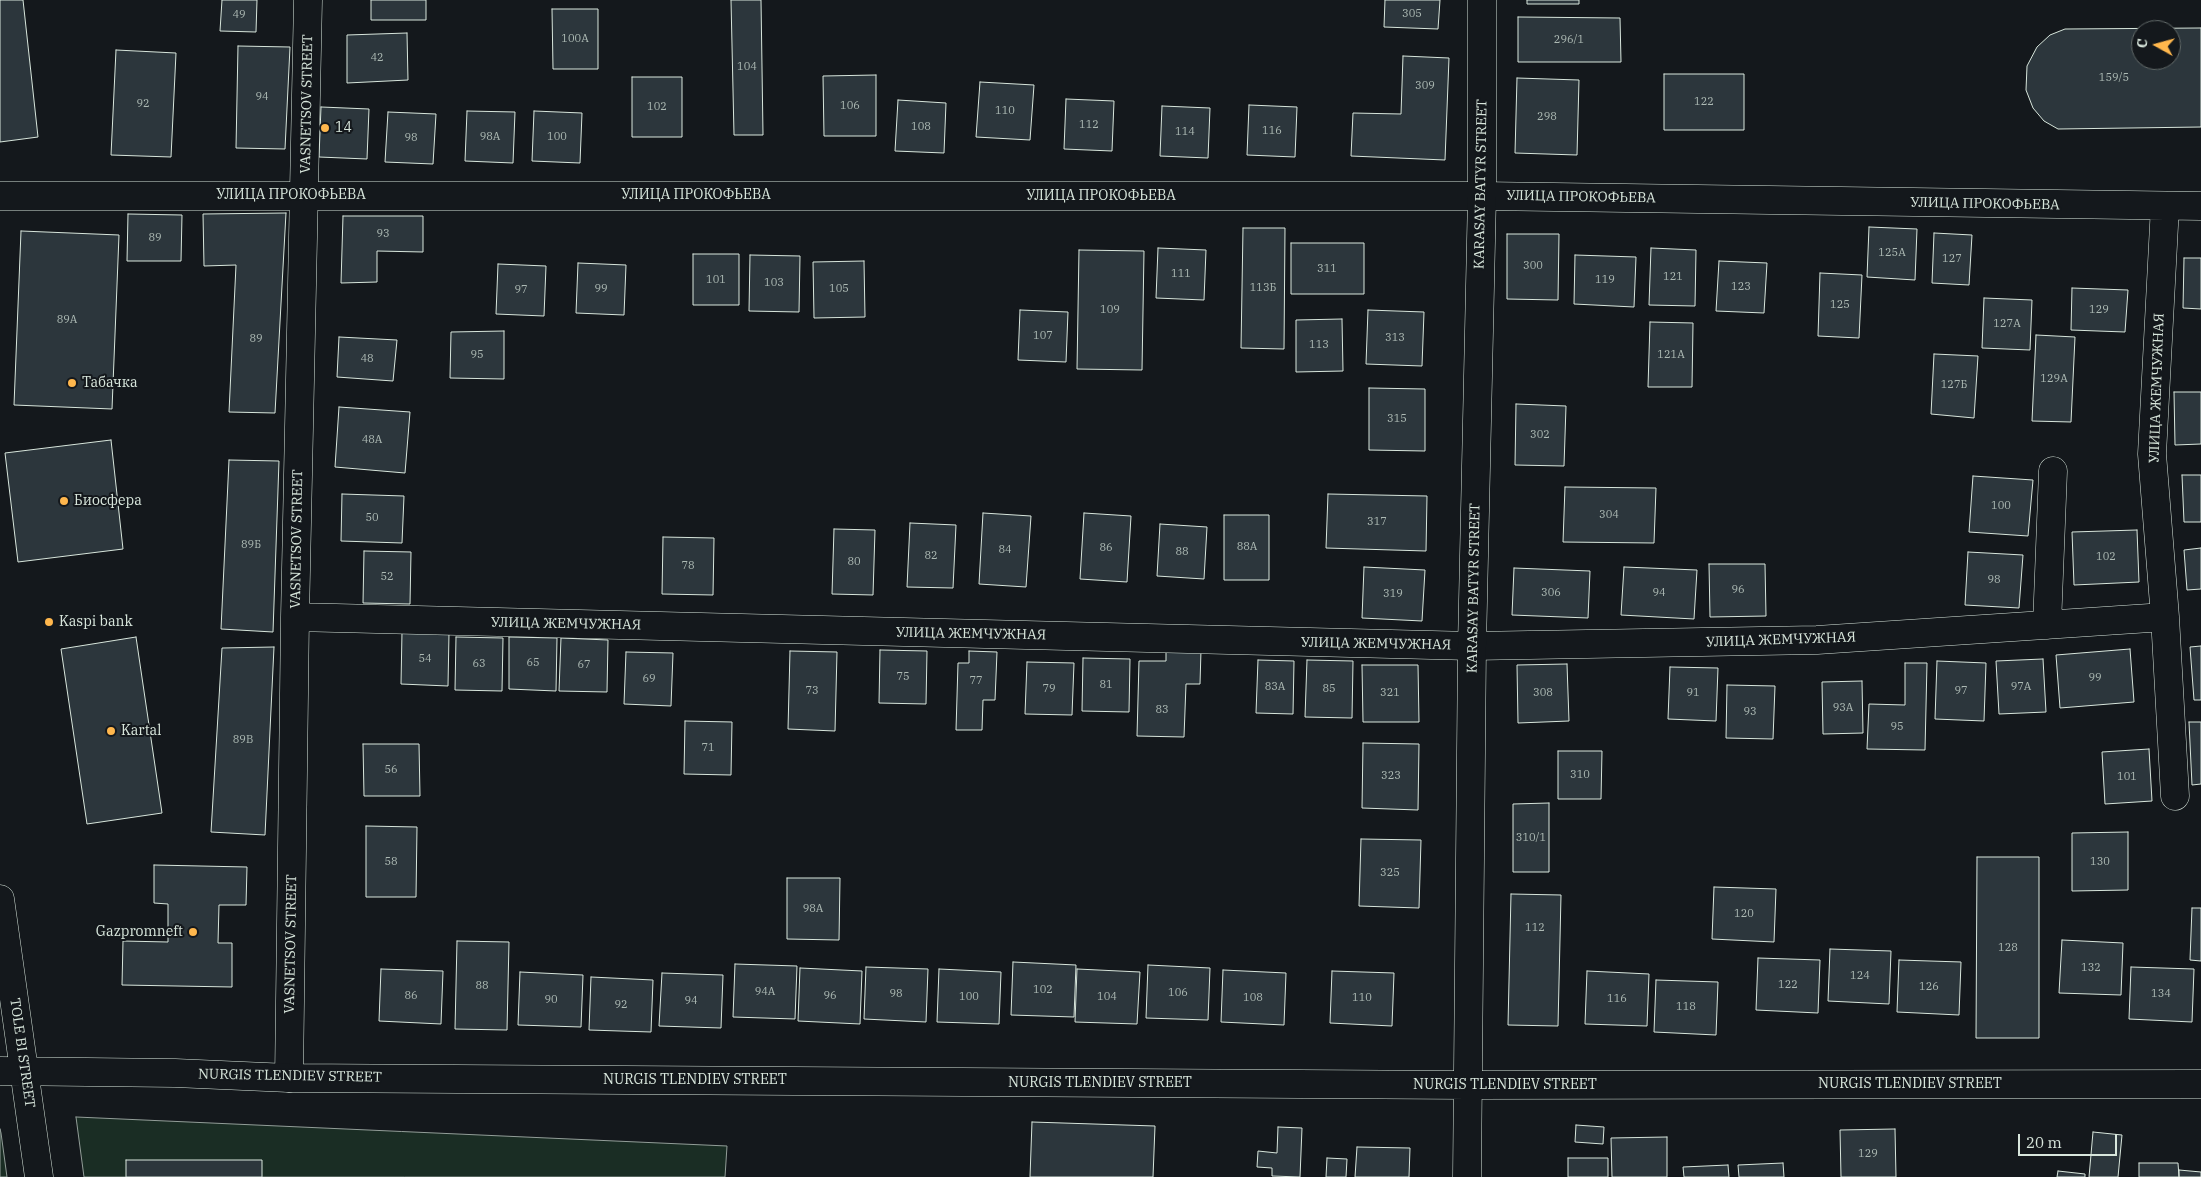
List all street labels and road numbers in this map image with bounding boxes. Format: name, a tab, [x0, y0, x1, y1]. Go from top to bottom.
street label: VASNETSOV STREET	[297, 34, 317, 174]
street label: KARASAY BATYR STREET	[1471, 99, 1491, 269]
street label: УЛИЦА ПРОКОФЬЕВА	[216, 187, 366, 203]
street label: УЛИЦА ПРОКОФЬЕВА	[621, 187, 771, 203]
street label: УЛИЦА ПРОКОФЬЕВА	[1506, 187, 1656, 207]
street label: УЛИЦА ПРОКОФЬЕВА	[1026, 188, 1176, 204]
street label: УЛИЦА ПРОКОФЬЕВА	[1910, 194, 2060, 214]
street label: УЛИЦА ЖЕМЧУЖНАЯ	[2146, 313, 2168, 463]
street label: VASNETSOV STREET	[287, 469, 307, 609]
street label: KARASAY BATYR STREET	[1464, 503, 1484, 673]
street label: УЛИЦА ЖЕМЧУЖНАЯ	[491, 614, 641, 634]
street label: УЛИЦА ЖЕМЧУЖНАЯ	[896, 624, 1046, 644]
street label: УЛИЦА ЖЕМЧУЖНАЯ	[1706, 629, 1856, 651]
street label: УЛИЦА ЖЕМЧУЖНАЯ	[1301, 634, 1451, 654]
street label: VASNETSOV STREET	[281, 874, 301, 1014]
street label: TOLE BI STREET	[6, 997, 38, 1109]
street label: NURGIS TLENDIEV STREET	[198, 1066, 382, 1086]
street label: NURGIS TLENDIEV STREET	[603, 1072, 787, 1088]
street label: NURGIS TLENDIEV STREET	[1008, 1075, 1192, 1091]
street label: NURGIS TLENDIEV STREET	[1818, 1076, 2002, 1092]
street label: NURGIS TLENDIEV STREET	[1413, 1077, 1597, 1093]

